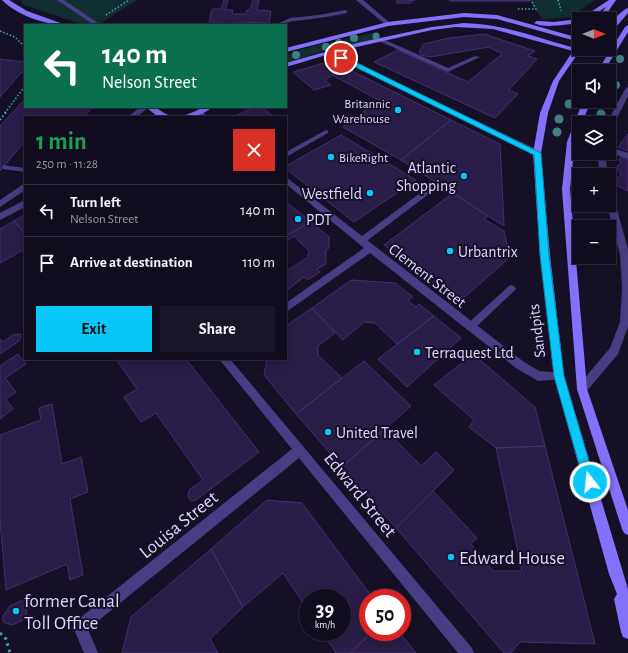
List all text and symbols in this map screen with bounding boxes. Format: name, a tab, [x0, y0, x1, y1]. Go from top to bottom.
north arrow	[572, 12, 616, 56]
map controls	[572, 12, 616, 264]
icon: left	[36, 40, 88, 92]
text: 140 m	[102, 41, 168, 69]
pin	[324, 41, 358, 75]
icon: arrive	[330, 47, 352, 69]
button: sound	[572, 64, 616, 108]
text: Nelson Street	[102, 74, 197, 92]
place label: Britannic Warehouse	[332, 98, 390, 126]
marker: Britannic Warehouse	[393, 105, 403, 115]
button: layers	[572, 116, 616, 160]
button: close	[233, 129, 275, 171]
text: 1 min	[36, 130, 87, 154]
marker: BikeRight	[326, 152, 336, 162]
place label: BikeRight	[339, 152, 388, 165]
text: 250 m · 11:28	[36, 158, 98, 171]
place label: Atlantic Shopping	[396, 160, 456, 194]
button: +	[572, 168, 616, 212]
marker: Atlantic Shopping	[459, 171, 469, 181]
place label: Westfield	[302, 186, 362, 202]
marker: Westfield	[365, 188, 375, 198]
text: Turn left	[70, 195, 121, 210]
icon: left	[36, 200, 58, 222]
text: 140 m	[240, 203, 275, 218]
place label: PDT	[306, 212, 332, 228]
text: Nelson Street	[70, 213, 138, 226]
marker: PDT	[293, 214, 303, 224]
button: −	[572, 220, 616, 264]
street label: Clement Street	[386, 241, 469, 311]
place label: Urbantrix	[458, 244, 518, 260]
marker: Urbantrix	[445, 246, 455, 256]
icon: arrive	[36, 252, 58, 274]
text: Arrive at destination	[70, 255, 193, 270]
text: 110 m	[242, 255, 275, 270]
street label: Sandpits	[526, 303, 548, 359]
button: Exit	[36, 306, 152, 352]
button: Share	[160, 306, 275, 352]
place label: Terraquest Ltd	[425, 345, 514, 361]
marker: Terraquest Ltd	[412, 347, 422, 357]
place label: United Travel	[336, 425, 418, 441]
marker: United Travel	[323, 427, 333, 437]
street label: Edward Street	[320, 449, 400, 541]
position arrow	[569, 461, 611, 503]
street label: Louisa Street	[136, 488, 222, 562]
place label: Edward House	[459, 549, 565, 568]
marker: Edward House	[446, 552, 456, 562]
speed limit sign: 50	[359, 589, 411, 641]
place label: former Canal Toll Office	[24, 592, 120, 633]
text: 39	[316, 600, 334, 620]
marker: former Canal Toll Office	[11, 606, 21, 616]
text: km/h	[315, 620, 335, 630]

